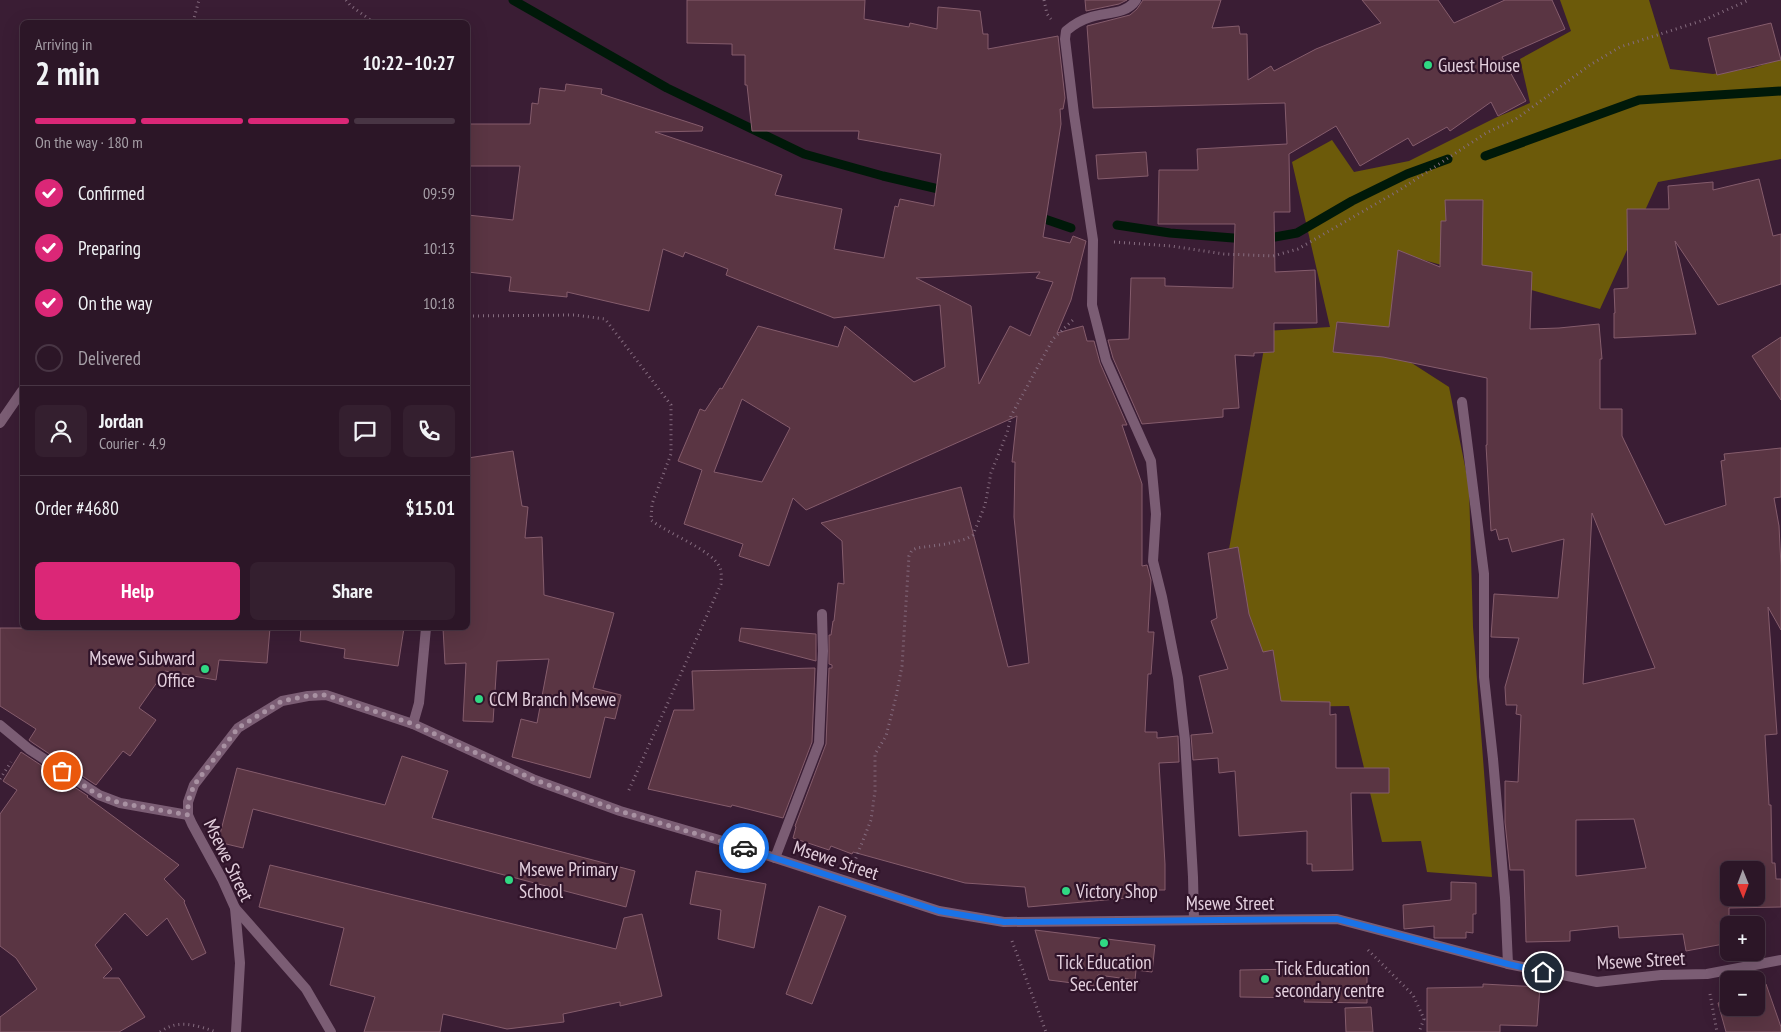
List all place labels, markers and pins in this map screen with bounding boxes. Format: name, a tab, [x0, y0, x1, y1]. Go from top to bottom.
place label: Guest House	[1438, 53, 1520, 77]
marker: Guest House	[1422, 59, 1434, 71]
place label: Msewe Subward Office	[89, 646, 195, 692]
marker: Msewe Subward Office	[199, 663, 211, 675]
place label: CCM Branch Msewe	[489, 687, 617, 711]
marker: CCM Branch Msewe	[473, 693, 485, 705]
pin	[41, 750, 83, 792]
place label: Msewe Primary School	[519, 857, 619, 903]
marker: Msewe Primary School	[503, 874, 515, 886]
place label: Victory Shop	[1075, 879, 1158, 903]
marker: Victory Shop	[1060, 885, 1072, 897]
marker: Tick Education Sec.Center	[1098, 937, 1110, 949]
place label: Tick Education Sec.Center	[1056, 950, 1152, 996]
pin	[1522, 951, 1564, 993]
place label: Tick Education secondary centre	[1275, 956, 1385, 1002]
marker: Tick Education secondary centre	[1259, 973, 1271, 985]

